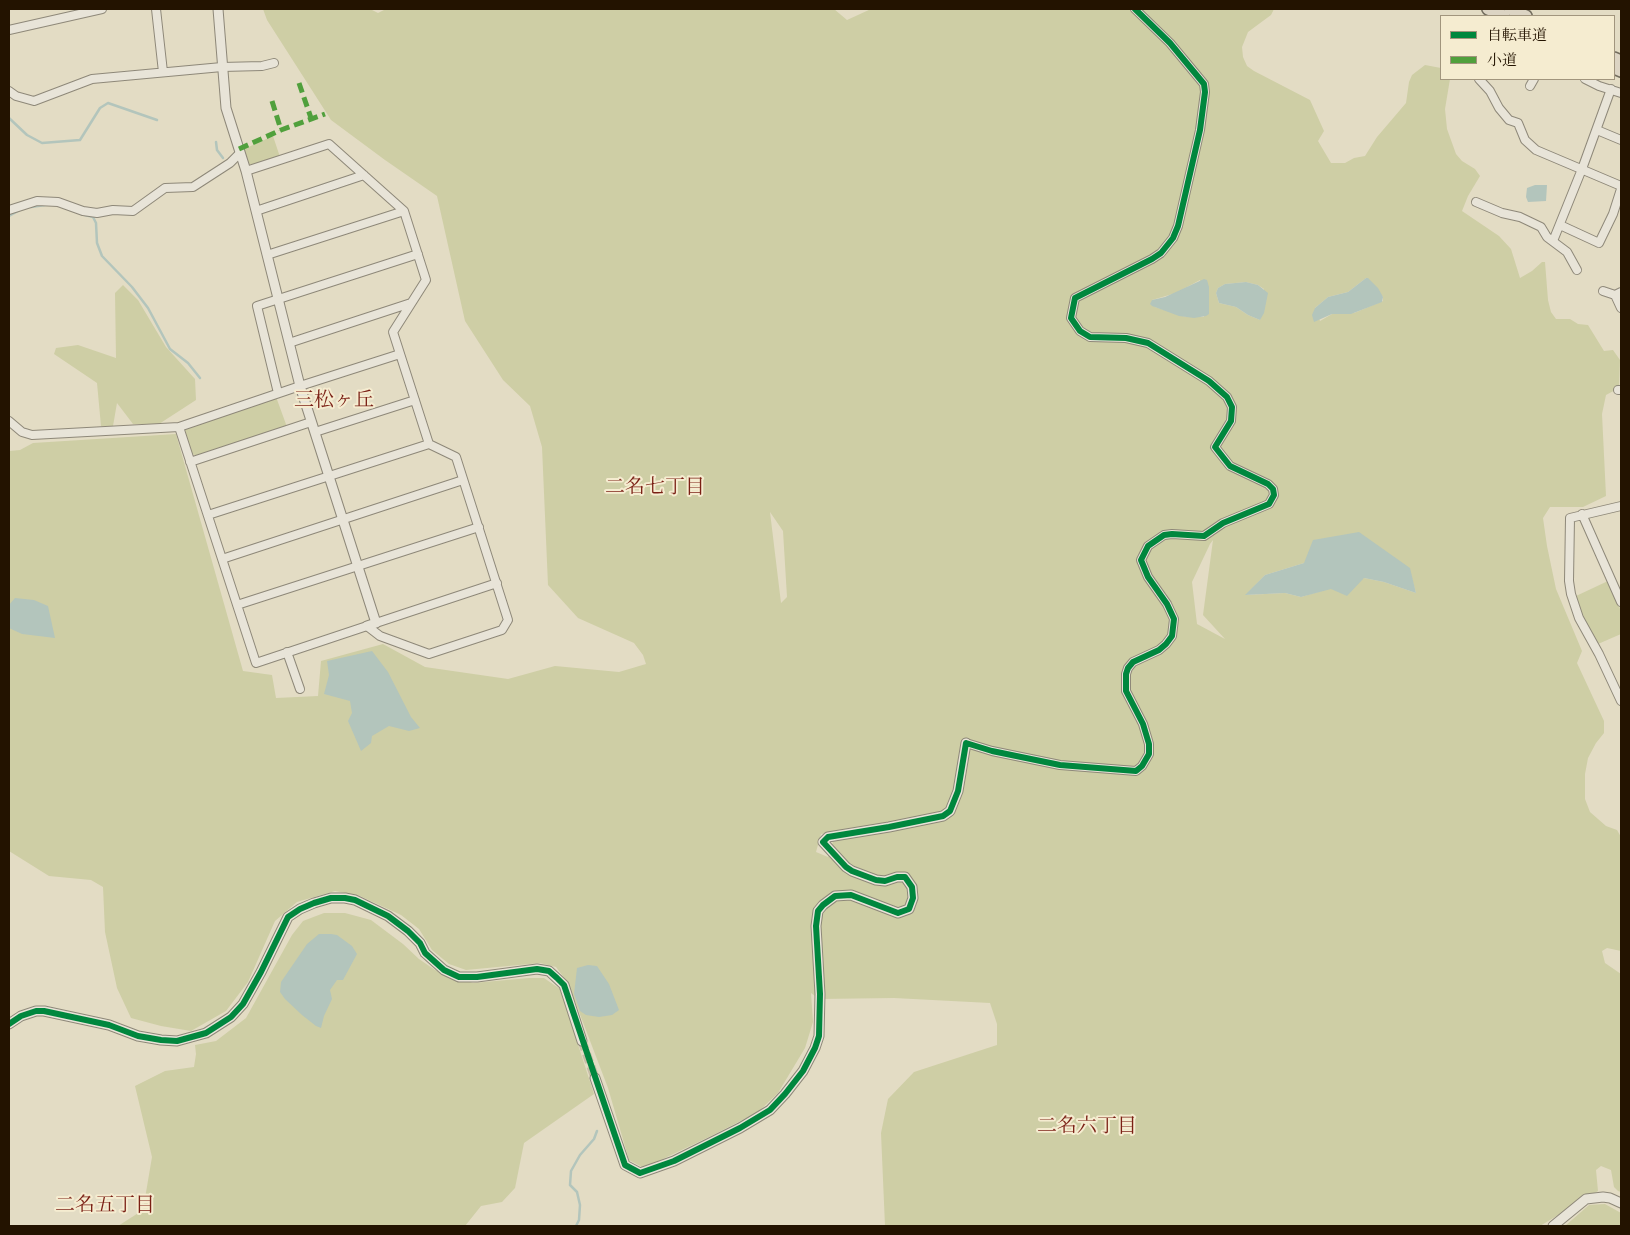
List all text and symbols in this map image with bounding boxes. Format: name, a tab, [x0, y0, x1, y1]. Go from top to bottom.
legend	[1440, 15, 1615, 80]
text: 自転車道	[1487, 26, 1547, 47]
text: 小道	[1487, 51, 1517, 72]
district label: 三松ヶ丘	[294, 391, 374, 415]
district label: 二名七丁目	[605, 478, 705, 502]
district label: 二名六丁目	[1037, 1117, 1137, 1141]
district label: 二名五丁目	[55, 1196, 155, 1220]

